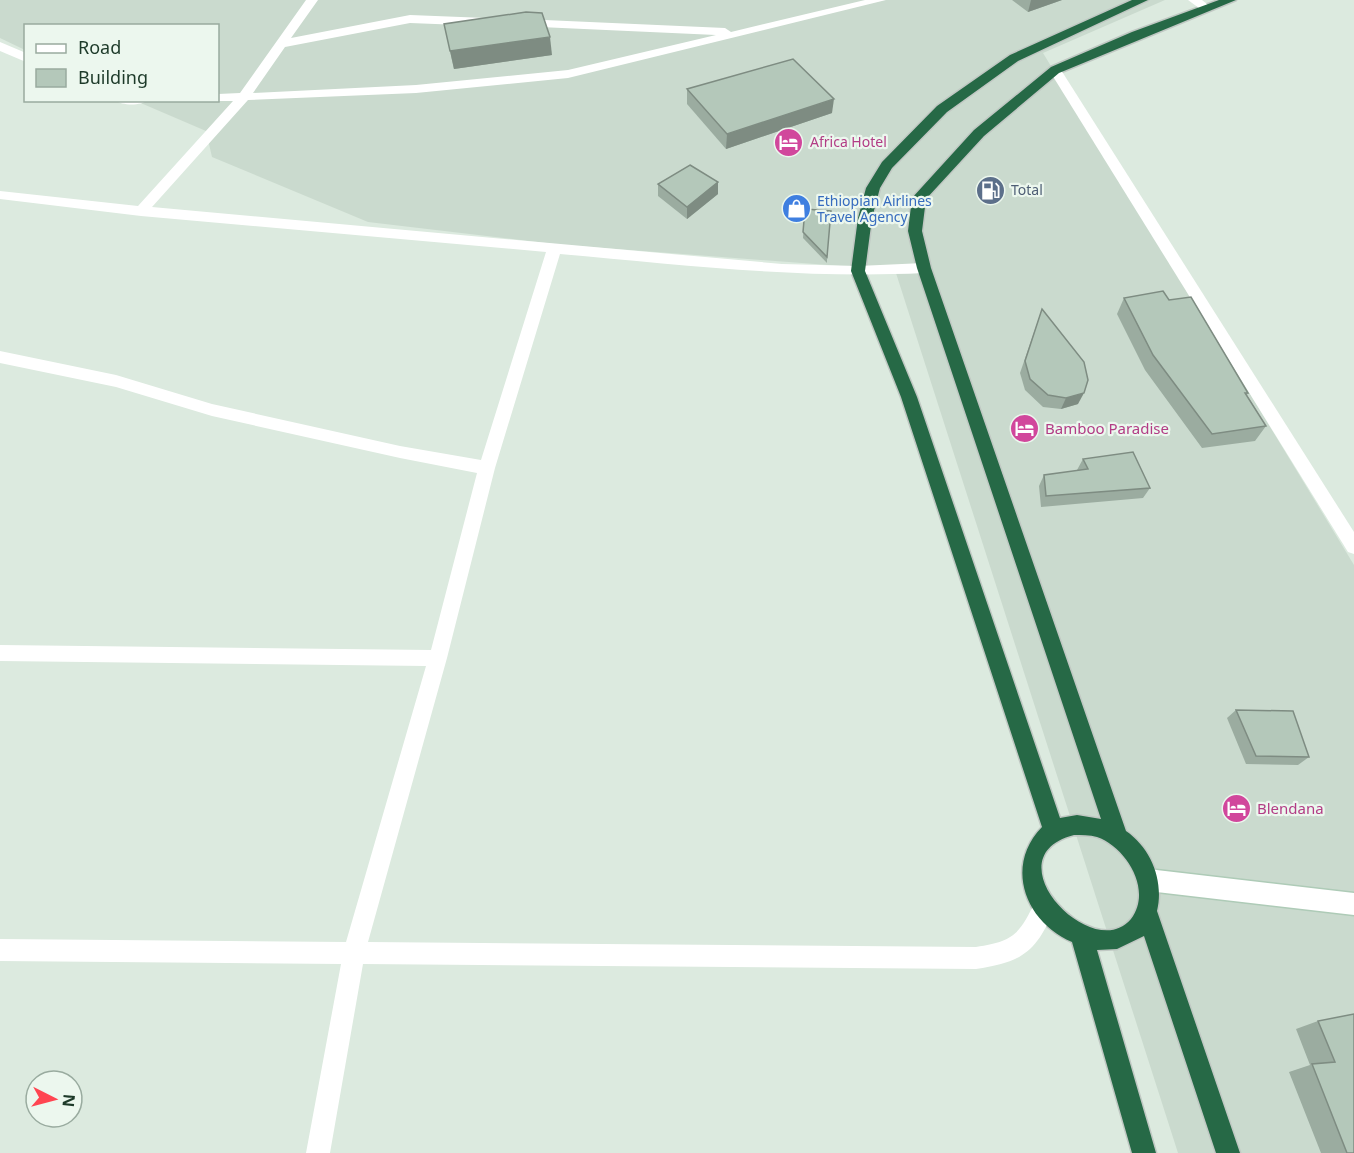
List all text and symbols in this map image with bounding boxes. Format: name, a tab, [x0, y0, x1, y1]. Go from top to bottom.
legend	[24, 24, 219, 102]
text: Road	[78, 35, 121, 59]
text: Building	[78, 65, 148, 89]
hotel icon: Africa Hotel	[773, 126, 805, 158]
place label: Africa Hotel	[810, 132, 887, 151]
fuel station icon: Total	[974, 174, 1006, 206]
place label: Total	[1011, 180, 1043, 199]
place label: Ethiopian Airlines Travel Agency	[817, 191, 932, 226]
shop icon: Ethiopian Airlines Travel Agency	[780, 193, 812, 225]
hotel icon: Bamboo Paradise	[1008, 413, 1040, 445]
place label: Bamboo Paradise	[1045, 418, 1169, 438]
hotel icon: Blendana	[1220, 793, 1252, 825]
place label: Blendana	[1257, 798, 1324, 818]
north arrow	[24, 1069, 84, 1129]
text: N	[57, 1093, 81, 1108]

